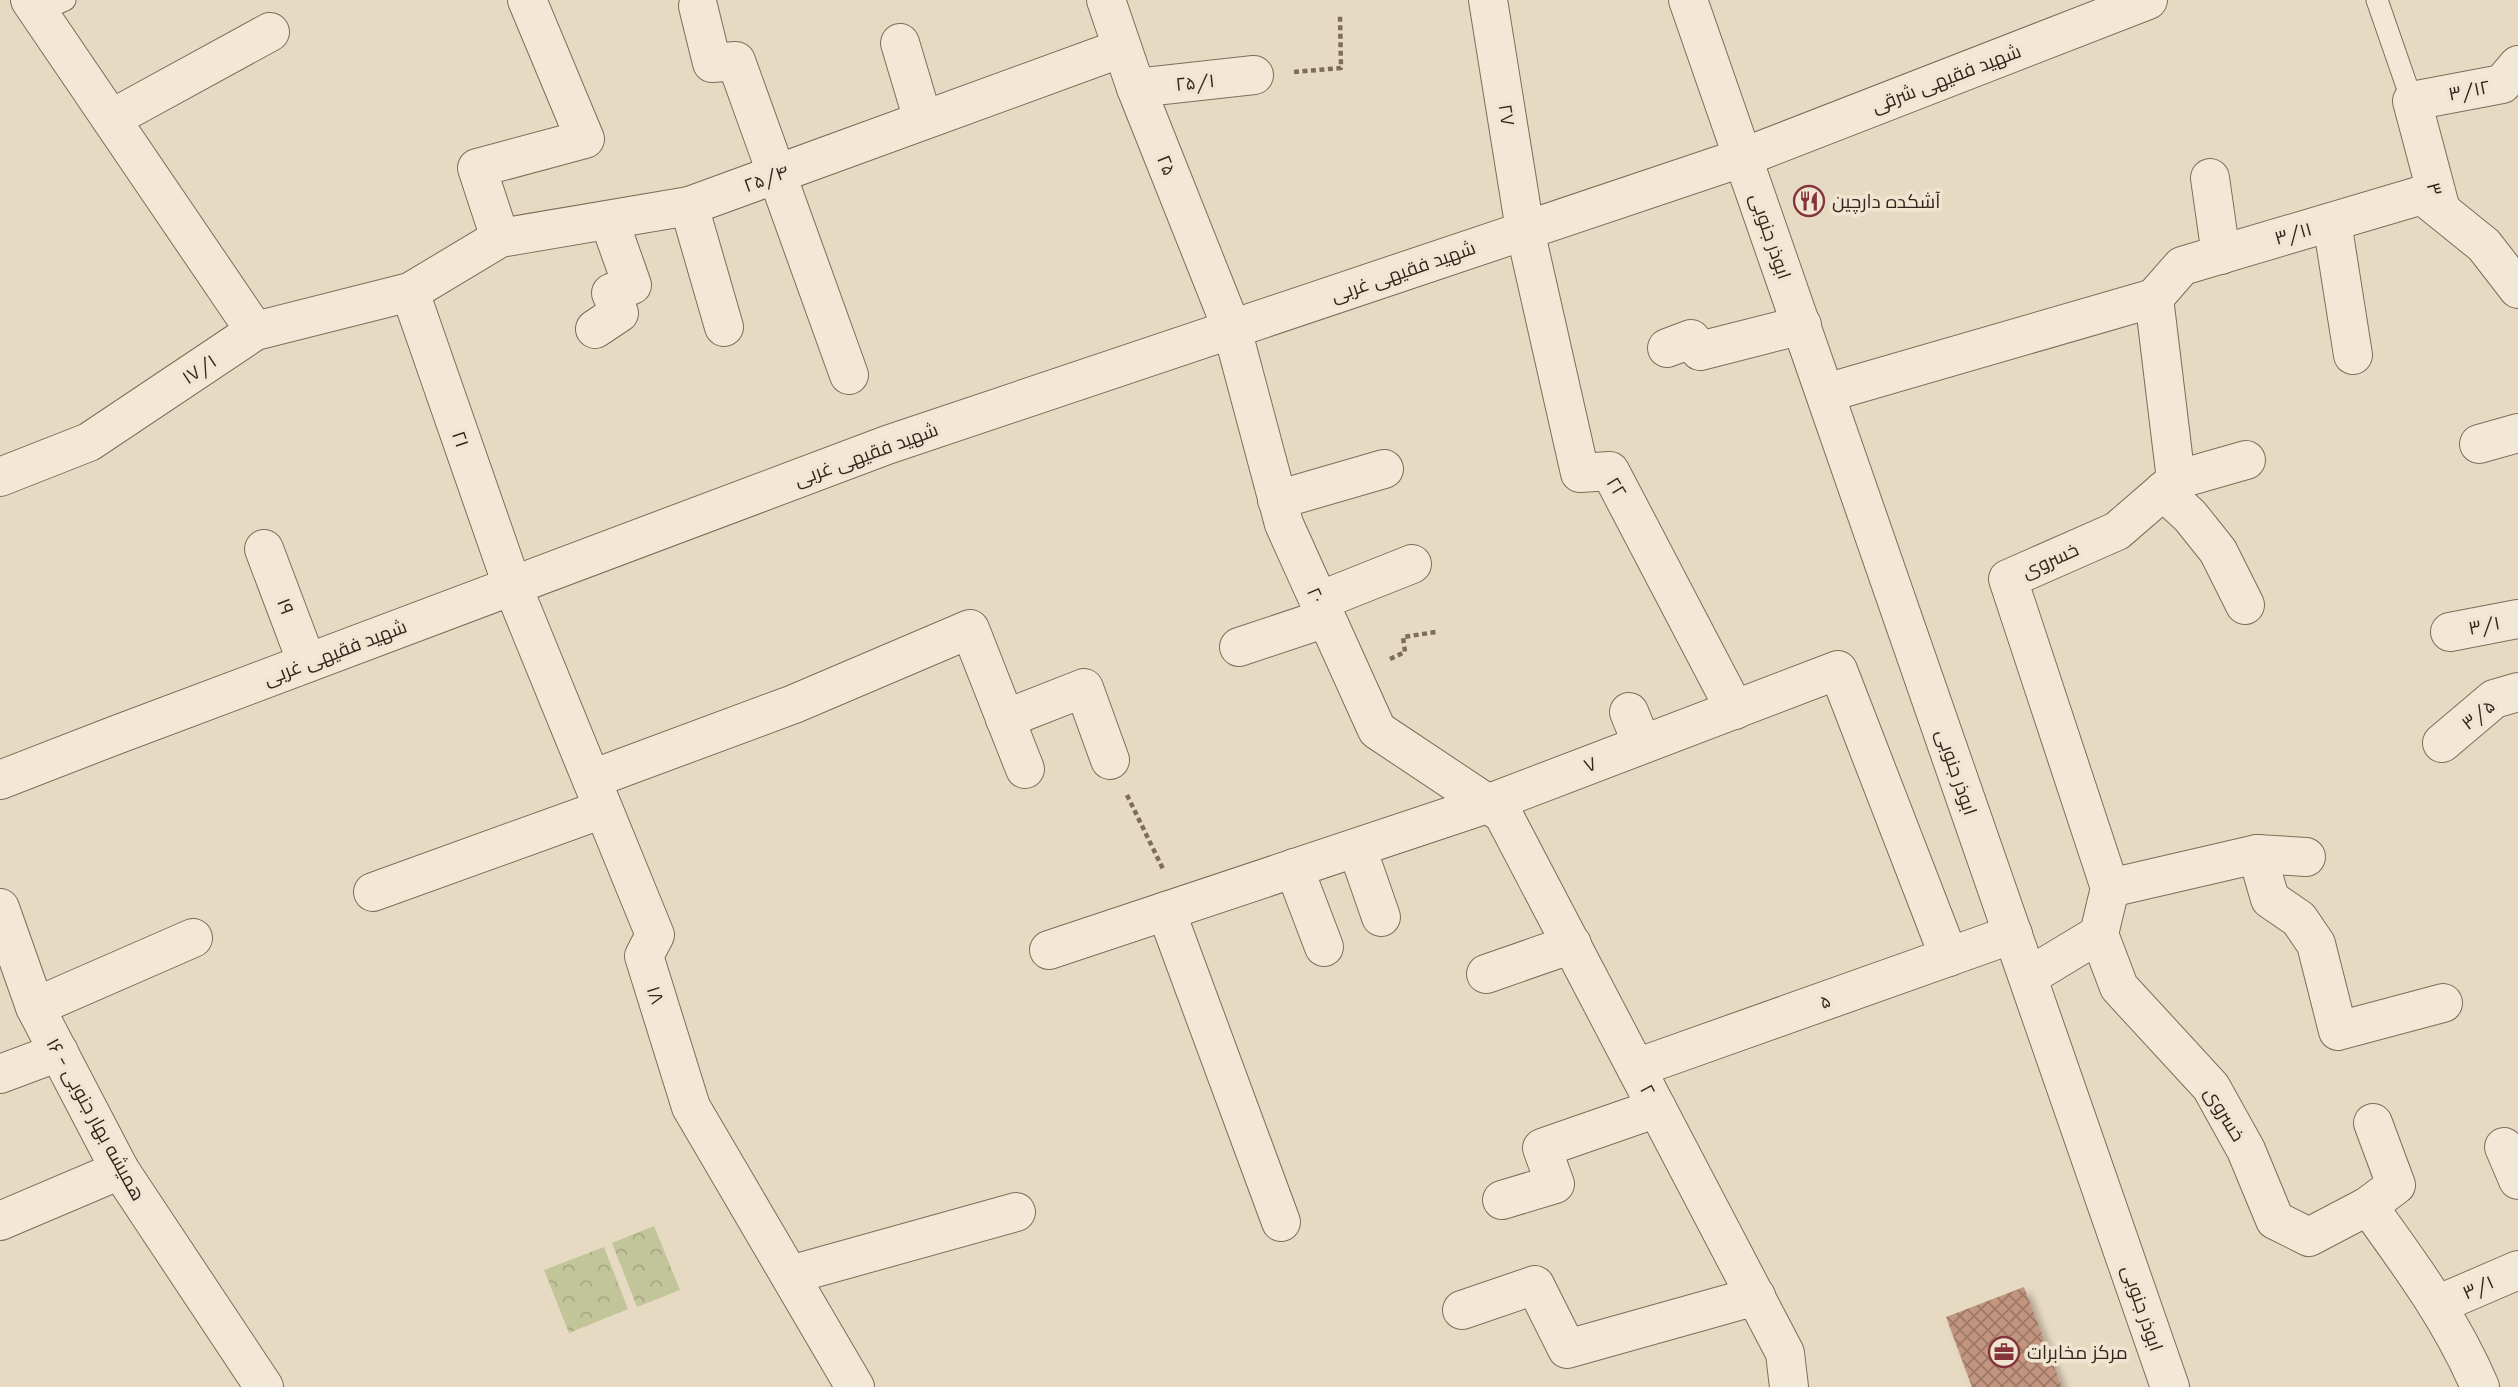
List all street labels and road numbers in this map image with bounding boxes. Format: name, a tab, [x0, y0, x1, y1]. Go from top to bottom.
street label: شهید فقیهی شرقی	[1868, 38, 2024, 118]
street label: ۲۵/۱	[1174, 68, 1216, 97]
street label: ۳/۱۲	[2446, 74, 2492, 107]
street label: ۲۷	[1493, 102, 1521, 128]
street label: ۲۵	[1152, 151, 1182, 179]
street label: ۲۵/۴	[740, 159, 792, 198]
street label: ۳	[2422, 180, 2448, 198]
street label: ابوذر جنوبی	[1745, 190, 1797, 282]
street label: ۳/۱۱	[2272, 216, 2315, 251]
street label: شهید فقیهی غربی	[1328, 235, 1478, 307]
street label: ۱۷/۱	[177, 349, 221, 390]
street label: شهید فقیهی غربی	[791, 417, 941, 491]
street label: ۲۱	[447, 428, 475, 450]
street label: ۲۲	[1602, 472, 1632, 502]
street label: خسروی	[2018, 537, 2082, 583]
street label: ۲۰	[1302, 583, 1330, 607]
street label: ۱۹	[272, 594, 300, 618]
street label: ۳/۱	[2466, 610, 2502, 641]
street label: شهید فقیهی غربی	[260, 614, 410, 690]
street label: ۳/۵	[2456, 693, 2500, 735]
street label: ابوذر جنوبی	[1931, 726, 1983, 818]
street label: ۷	[1580, 751, 1600, 777]
street label: ۱۸	[642, 983, 670, 1007]
street label: ۵	[1816, 988, 1834, 1014]
street label: همیشه بهار جنوبی - ۱۶	[41, 1033, 151, 1205]
street label: ۲	[1635, 1080, 1661, 1100]
street label: خسروی	[2199, 1082, 2251, 1146]
street label: ابوذر جنوبی	[2117, 1262, 2169, 1354]
street label: ۳/۱	[2459, 1270, 2498, 1305]

